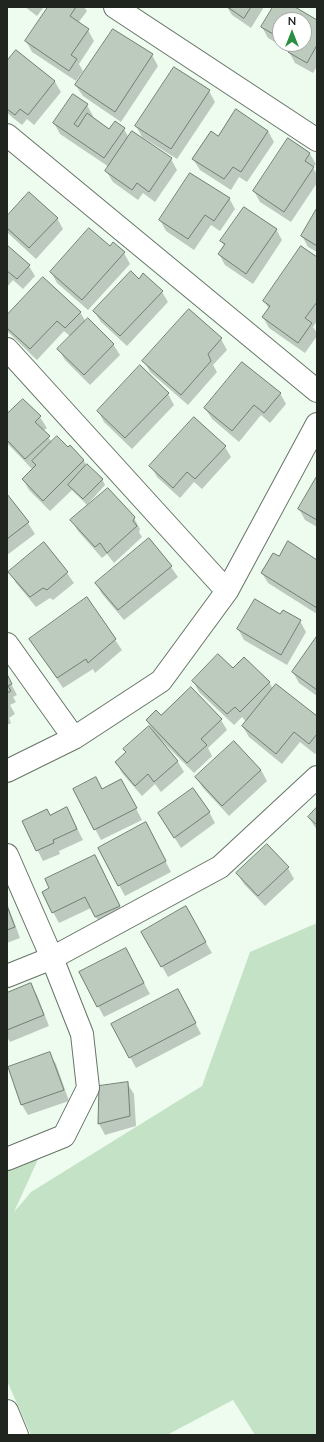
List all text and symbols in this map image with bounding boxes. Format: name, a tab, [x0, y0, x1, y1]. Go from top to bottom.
north arrow	[272, 12, 312, 52]
text: N	[288, 14, 296, 27]

